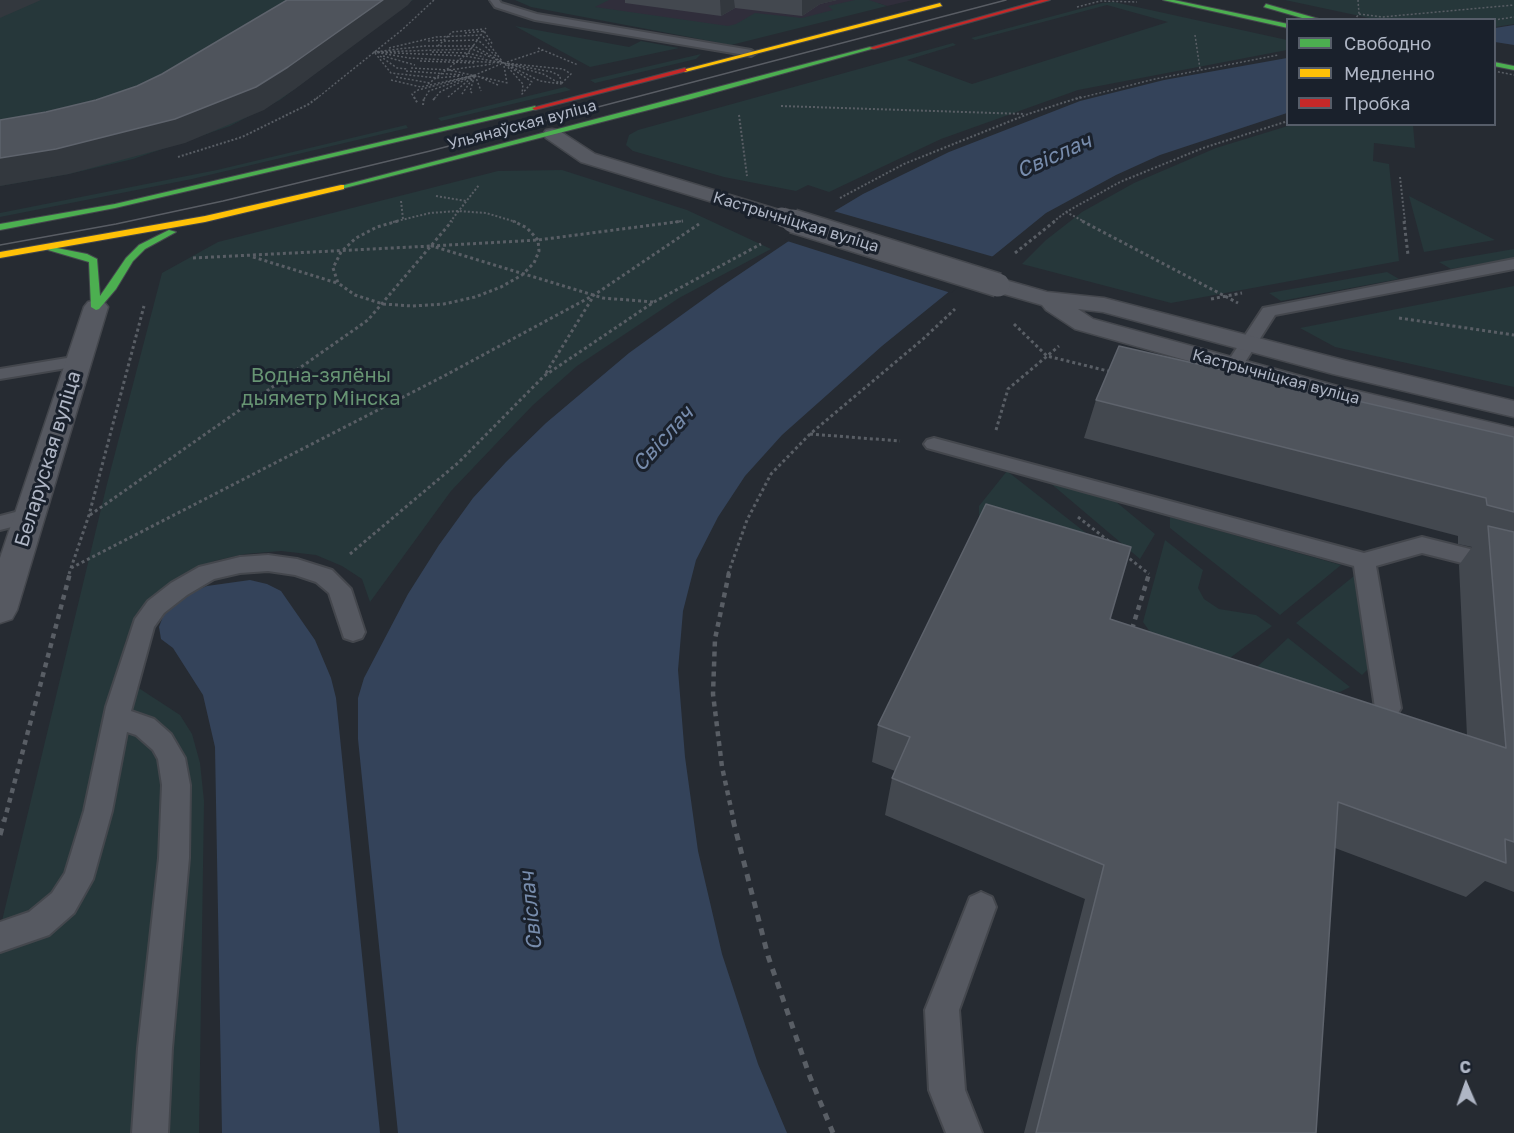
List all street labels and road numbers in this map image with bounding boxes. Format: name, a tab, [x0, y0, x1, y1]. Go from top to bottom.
street label: Ульянаўская вуліца	[445, 96, 599, 154]
street label: Кастрычніцкая вуліца	[711, 188, 881, 256]
street label: Кастрычніцкая вуліца	[1190, 345, 1362, 409]
street label: Беларуская вуліца	[10, 368, 86, 550]

